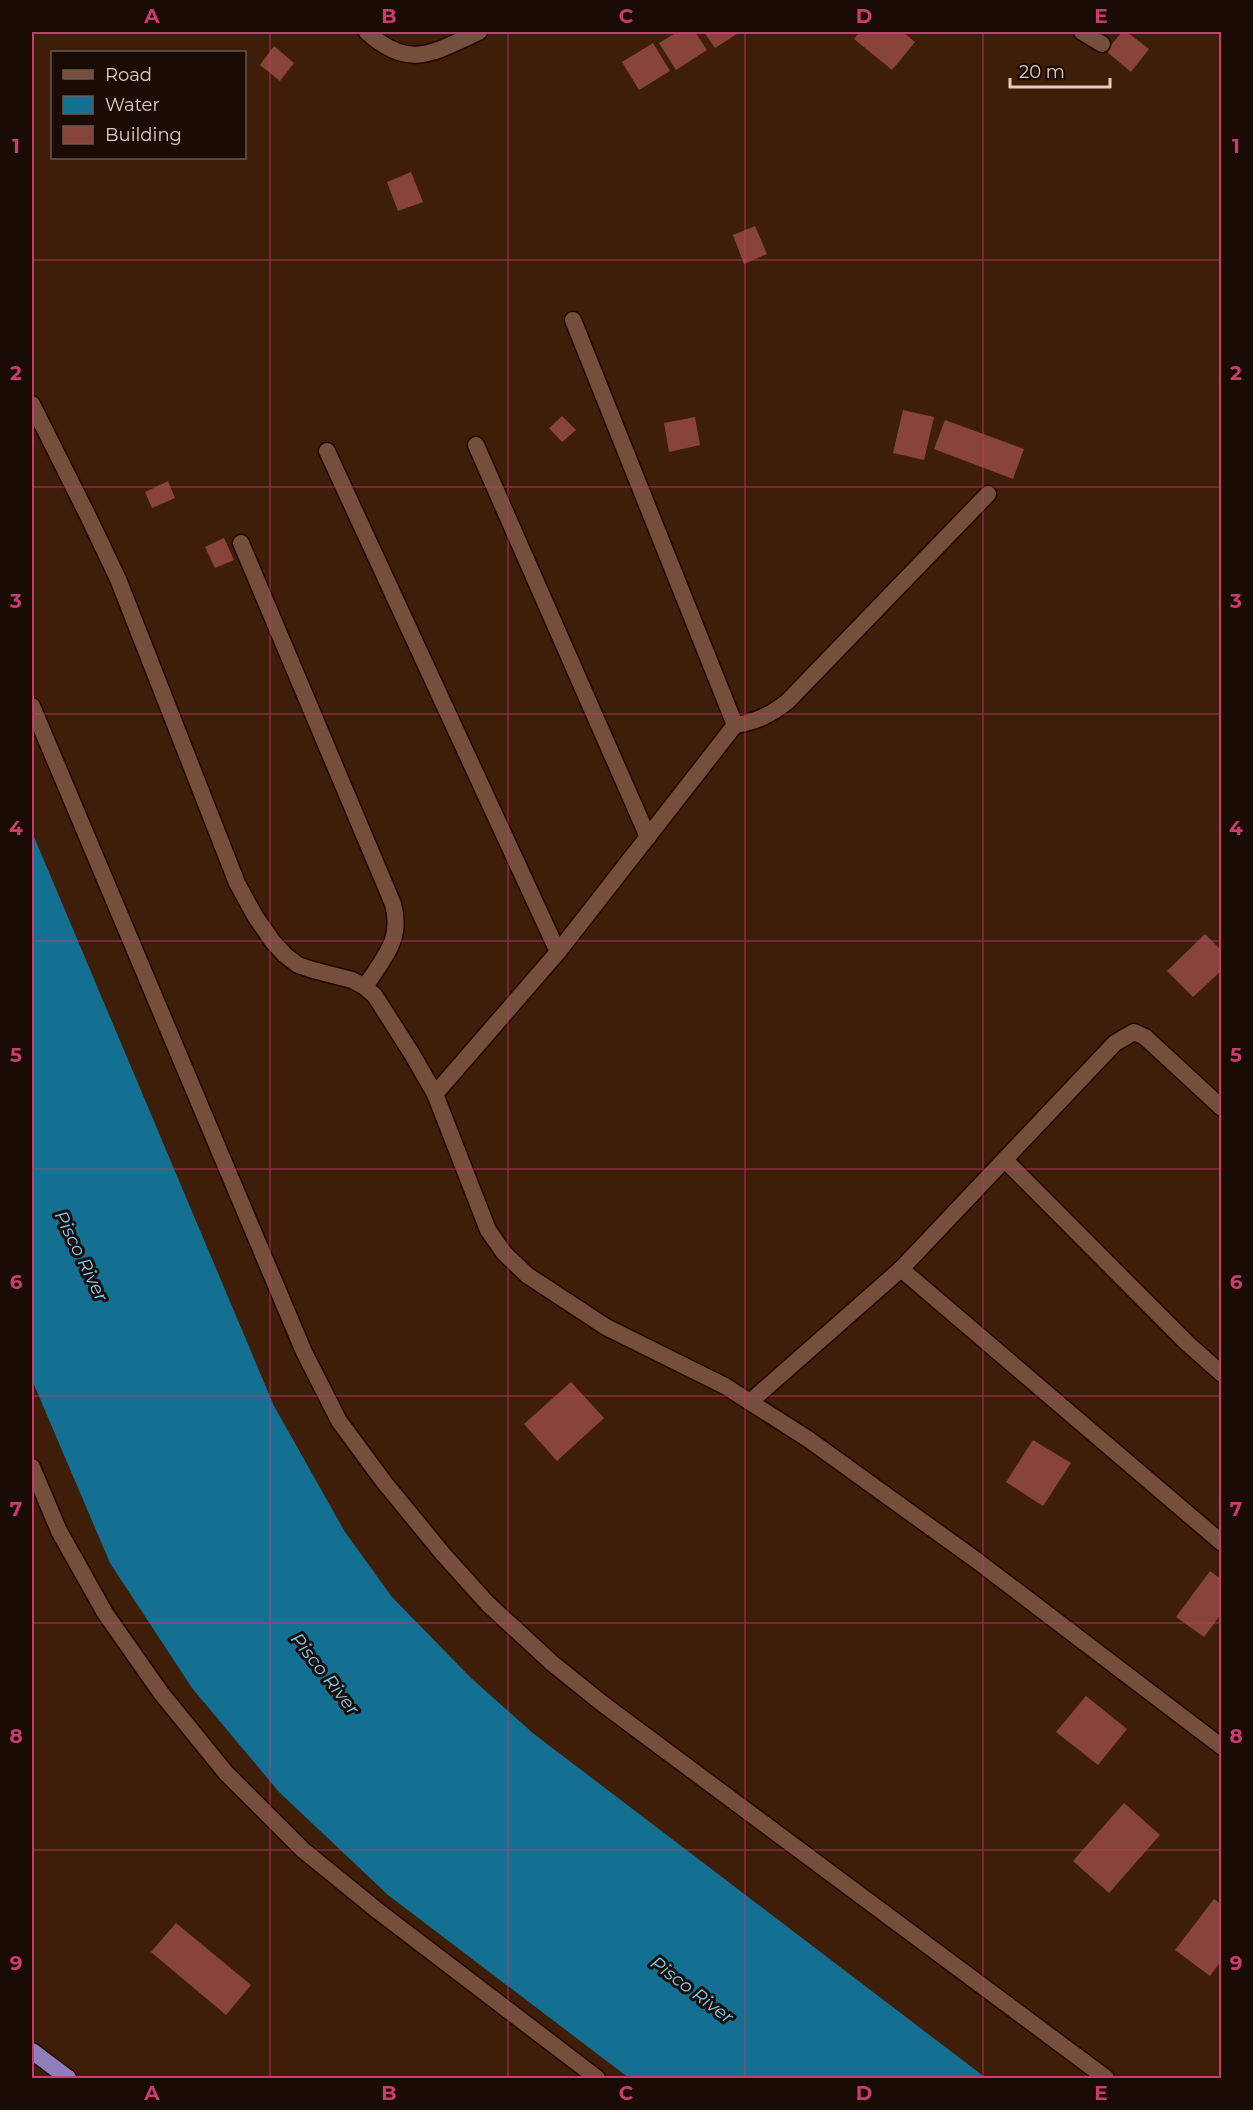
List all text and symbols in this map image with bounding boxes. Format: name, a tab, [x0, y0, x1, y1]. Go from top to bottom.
text: A	[143, 4, 160, 28]
text: B	[381, 4, 397, 28]
text: C	[619, 4, 634, 28]
text: D	[856, 4, 872, 28]
text: E	[1094, 4, 1108, 28]
legend	[51, 51, 246, 159]
scale bar	[1010, 51, 1110, 89]
text: 20 m	[1019, 61, 1065, 83]
text: Road	[105, 64, 152, 86]
text: Water	[105, 94, 160, 116]
text: Building	[105, 124, 182, 146]
text: 1	[12, 134, 20, 158]
text: 1	[1232, 134, 1240, 158]
text: 2	[10, 361, 22, 385]
text: 2	[1230, 361, 1242, 385]
text: 3	[9, 589, 22, 613]
text: 3	[1229, 589, 1242, 613]
text: 4	[9, 816, 23, 840]
text: 4	[1229, 816, 1243, 840]
text: 5	[10, 1043, 22, 1067]
text: 5	[1230, 1043, 1242, 1067]
water label: Pisco River	[50, 1207, 113, 1306]
text: 6	[10, 1270, 23, 1294]
text: 6	[1230, 1270, 1243, 1294]
text: 7	[10, 1497, 22, 1521]
text: 7	[1230, 1497, 1242, 1521]
water label: Pisco River	[286, 1629, 364, 1720]
text: 8	[9, 1724, 23, 1748]
text: 8	[1229, 1724, 1243, 1748]
text: 9	[10, 1951, 22, 1975]
text: 9	[1230, 1951, 1242, 1975]
water label: Pisco River	[646, 1952, 738, 2029]
text: A	[143, 2081, 160, 2105]
text: B	[381, 2081, 397, 2105]
text: C	[619, 2081, 634, 2105]
text: D	[856, 2081, 872, 2105]
text: E	[1094, 2081, 1108, 2105]

